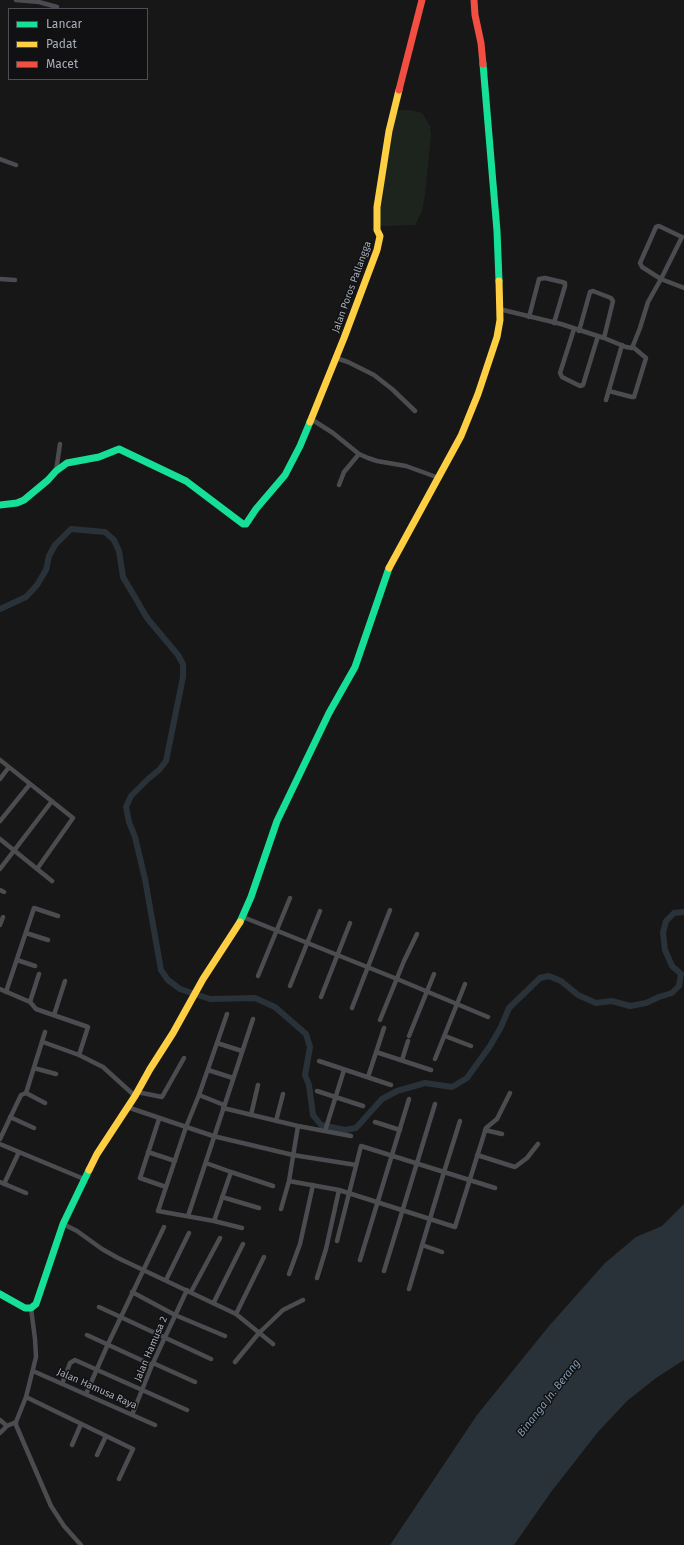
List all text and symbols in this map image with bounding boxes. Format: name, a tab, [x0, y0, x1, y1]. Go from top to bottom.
legend	[8, 8, 148, 80]
text: Lancar	[46, 17, 82, 31]
text: Padat	[46, 37, 77, 51]
text: Macet	[46, 57, 78, 71]
street label: Jalan Poros Pallangga	[330, 240, 374, 334]
street label: Jalan Hamusa 2	[132, 1315, 170, 1383]
water label: Binanga Jn. Berang	[515, 1357, 583, 1439]
street label: Jalan Hamusa Raya	[55, 1366, 139, 1412]

